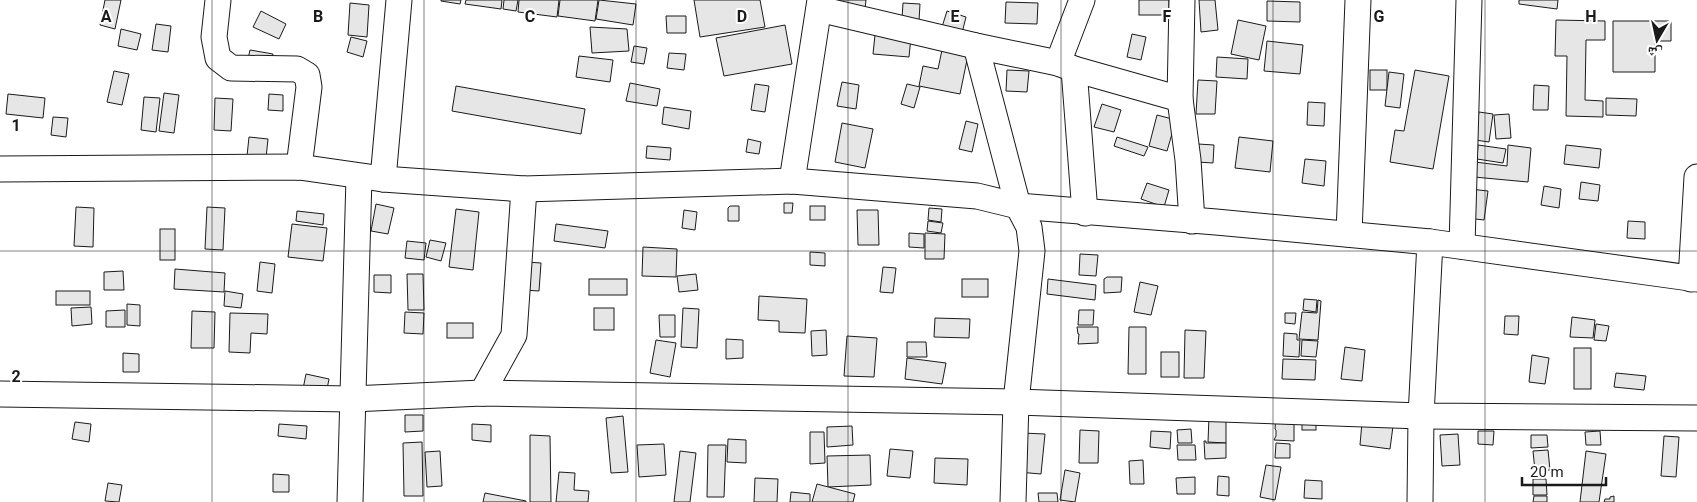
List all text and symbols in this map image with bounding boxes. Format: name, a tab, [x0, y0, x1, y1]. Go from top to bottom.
text: A	[101, 7, 112, 26]
text: B	[313, 7, 323, 26]
text: C	[525, 7, 535, 26]
text: D	[737, 7, 747, 26]
text: E	[951, 7, 960, 26]
text: F	[1163, 7, 1172, 26]
text: G	[1374, 7, 1385, 26]
text: H	[1585, 7, 1597, 26]
north arrow	[1632, 15, 1682, 65]
text: ش	[1646, 43, 1664, 62]
text: 1	[11, 116, 21, 135]
text: 2	[11, 367, 21, 386]
scale bar	[1522, 454, 1606, 486]
text: 20 m	[1530, 463, 1564, 481]

